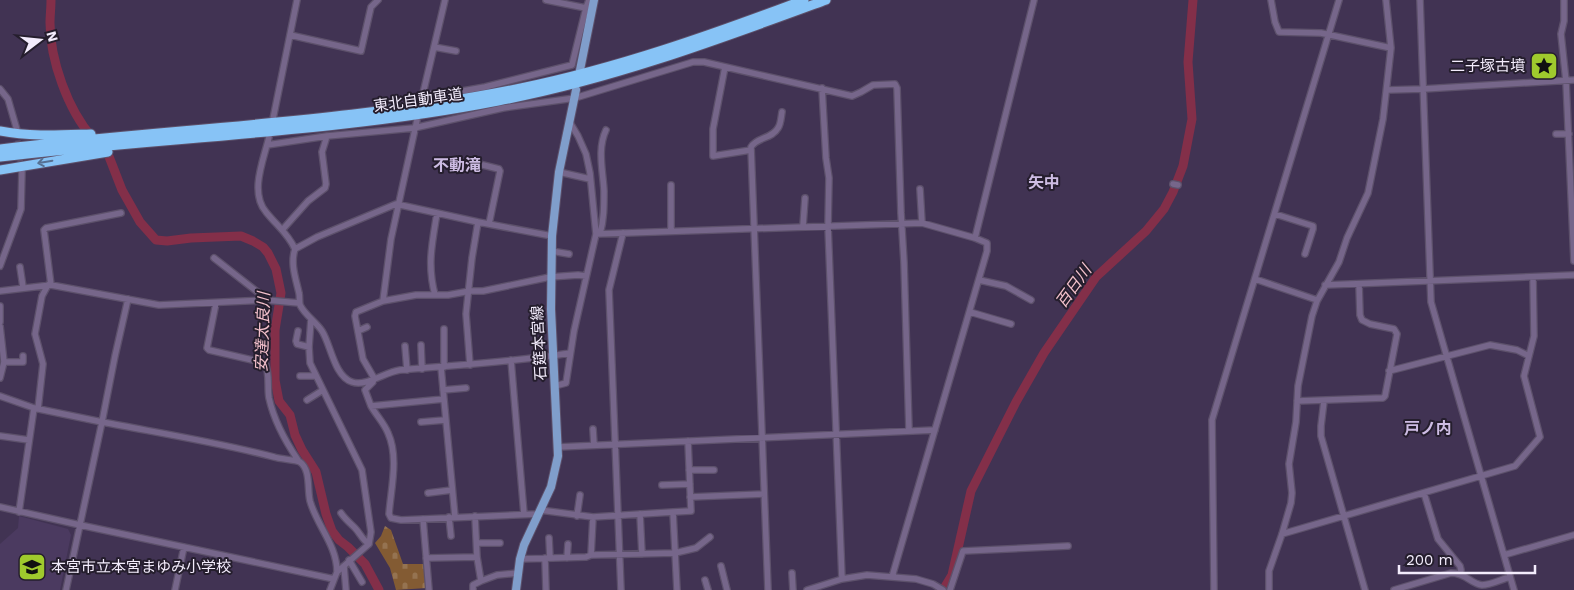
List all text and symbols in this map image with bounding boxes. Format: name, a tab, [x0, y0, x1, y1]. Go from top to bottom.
north arrow	[15, 15, 65, 65]
text: N	[43, 29, 62, 44]
place icon: 二子塚古墳	[1529, 51, 1559, 81]
place label: 二子塚古墳	[1450, 57, 1525, 75]
street label: 東北自動車道	[372, 85, 464, 115]
district label: 不動滝	[433, 156, 481, 175]
one-way arrow	[38, 157, 54, 167]
district label: 矢中	[1028, 173, 1060, 192]
water label: 百日川	[1052, 260, 1096, 311]
water label: 安達太良川	[252, 290, 273, 372]
street label: 石筵本宮線	[528, 305, 550, 381]
district label: 戸ノ内	[1404, 419, 1452, 438]
scale bar	[1399, 542, 1535, 574]
text: 200 m	[1406, 551, 1453, 569]
school or university icon: 本宮市立本宮まゆみ小学校	[17, 552, 47, 582]
place label: 本宮市立本宮まゆみ小学校	[51, 558, 231, 576]

